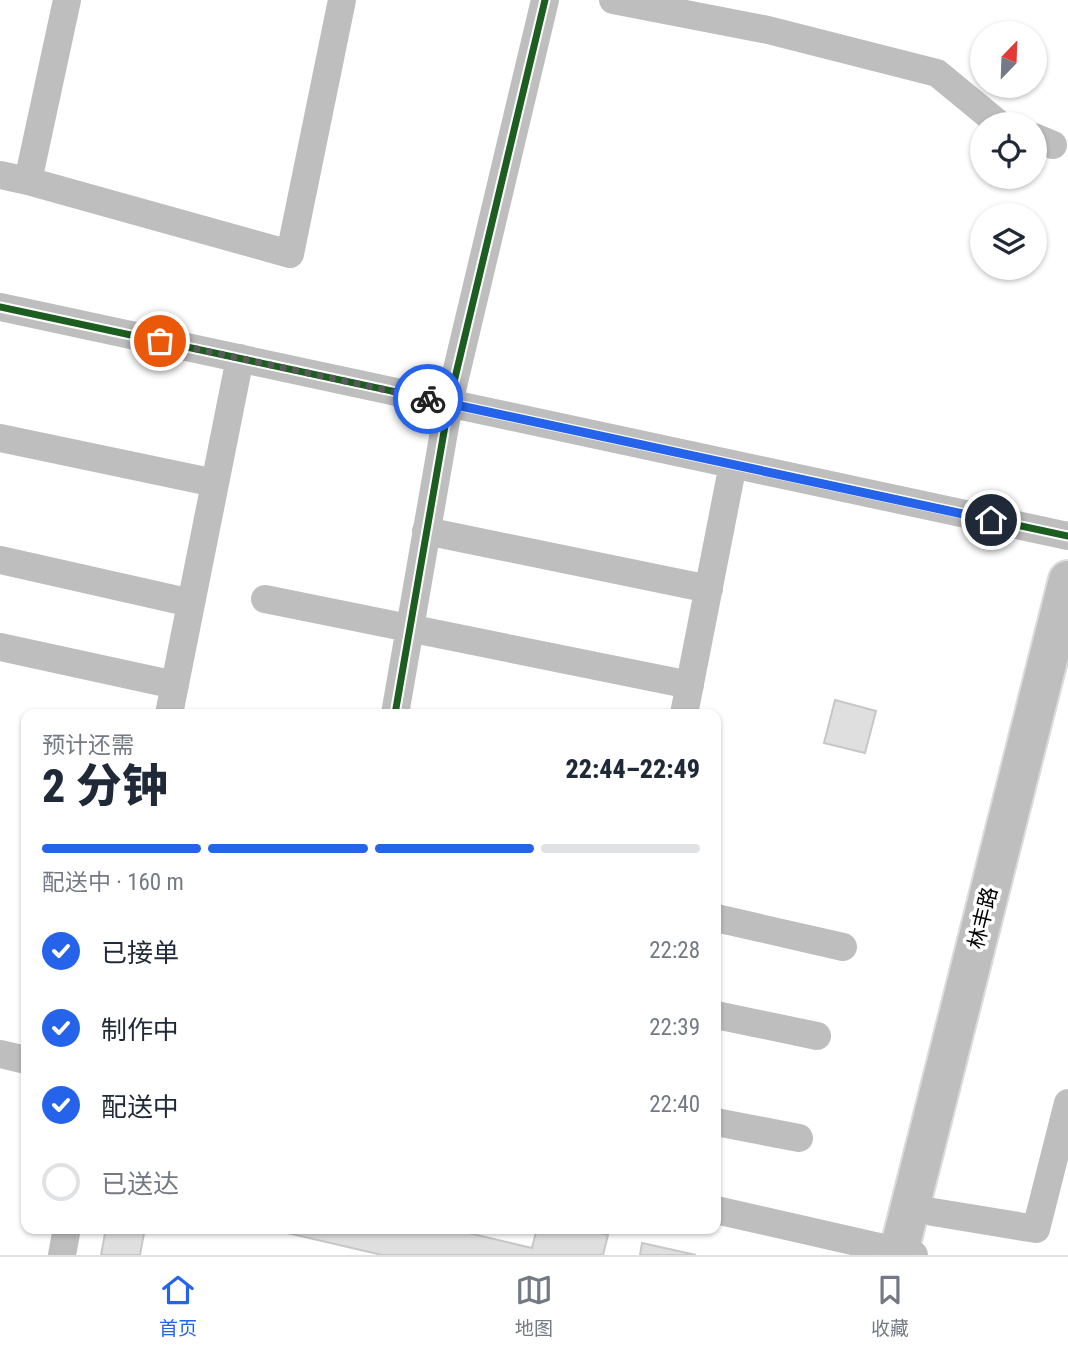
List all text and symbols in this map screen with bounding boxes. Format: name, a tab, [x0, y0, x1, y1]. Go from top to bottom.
north arrow	[970, 21, 1046, 98]
map controls	[970, 21, 1047, 280]
button: locate	[970, 112, 1047, 189]
button: layers	[970, 203, 1047, 280]
pin	[130, 311, 190, 371]
icon: bag	[141, 322, 179, 360]
courier	[393, 364, 463, 434]
icon: bike	[409, 380, 447, 418]
pin	[961, 490, 1021, 550]
icon: home	[972, 501, 1010, 539]
text: 预计还需	[42, 732, 134, 759]
text: 22:44–22:49	[566, 754, 700, 784]
text: 2 分钟	[42, 759, 168, 813]
text: 配送中 · 160 m	[42, 869, 184, 896]
street label: 林丰路	[964, 885, 1002, 951]
icon: check	[42, 932, 80, 970]
text: 22:28	[649, 937, 700, 964]
text: 已接单	[101, 938, 179, 968]
icon: check	[42, 1009, 80, 1047]
text: 22:39	[649, 1014, 700, 1041]
text: 制作中	[101, 1015, 179, 1045]
icon: check	[42, 1086, 80, 1124]
text: 22:40	[649, 1091, 700, 1118]
text: 配送中	[101, 1092, 179, 1122]
text: 已送达	[101, 1169, 179, 1199]
tab: 首页	[159, 1271, 197, 1340]
tab: 地图	[515, 1271, 553, 1340]
tab: 收藏	[871, 1271, 909, 1340]

